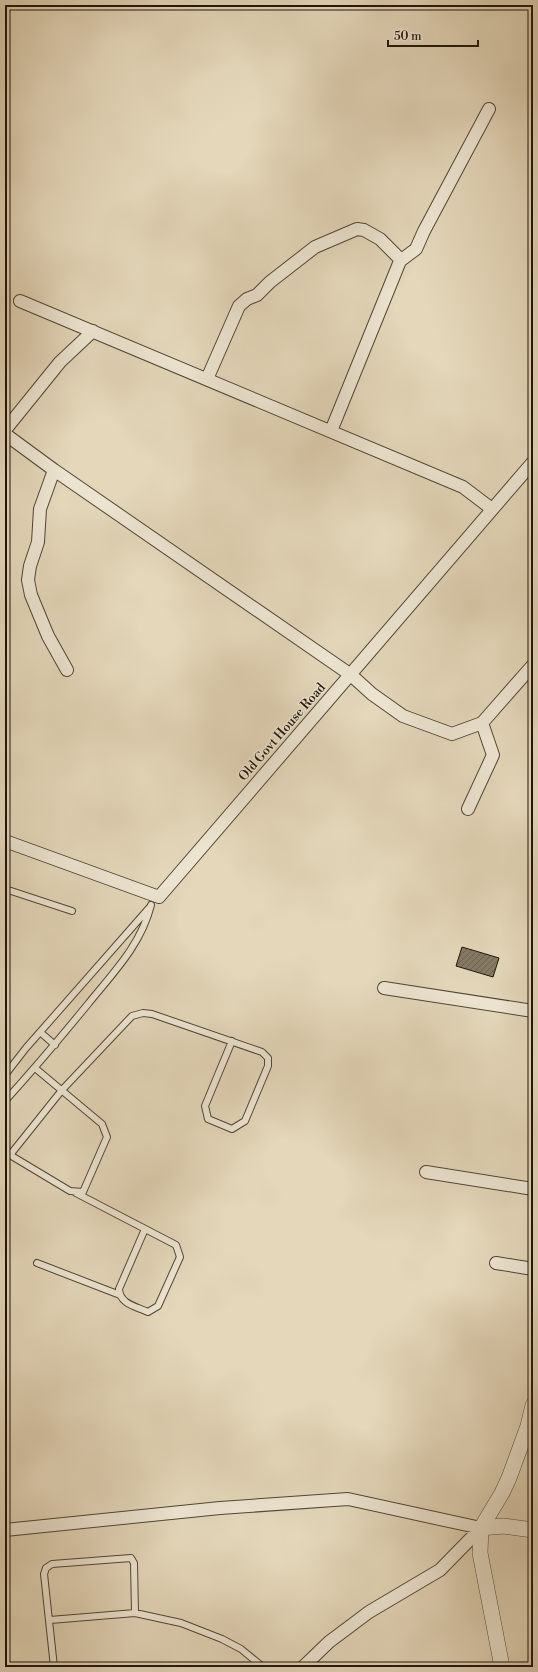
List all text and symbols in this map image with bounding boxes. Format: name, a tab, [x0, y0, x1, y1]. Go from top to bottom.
scale bar	[388, 22, 478, 48]
text: 50 m	[394, 29, 422, 44]
street label: Old Govt House Road	[235, 679, 329, 784]

